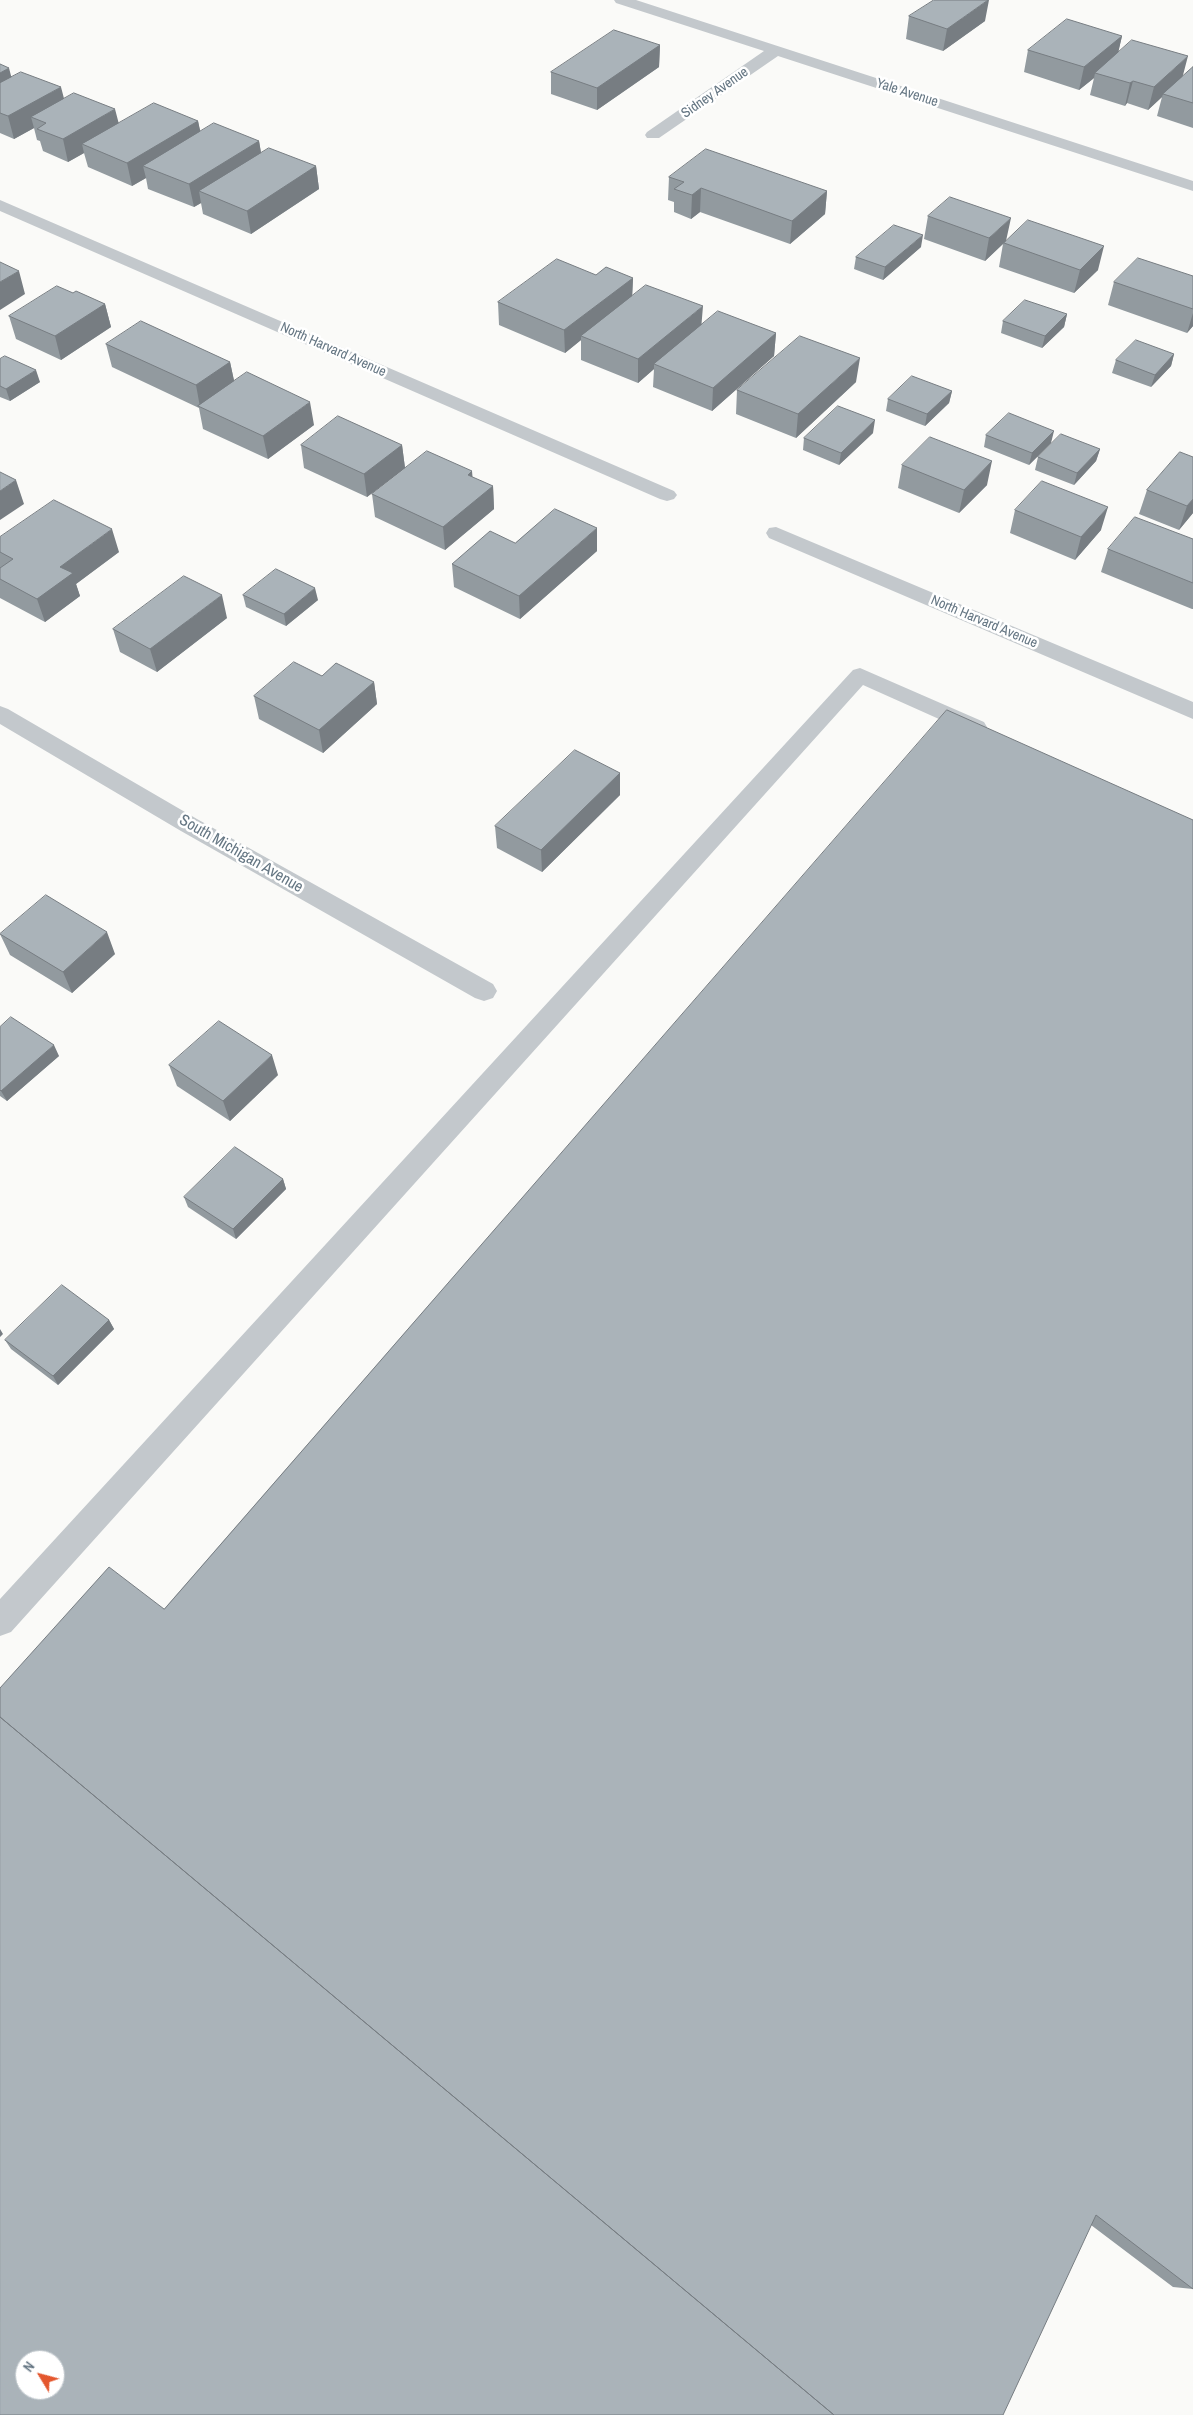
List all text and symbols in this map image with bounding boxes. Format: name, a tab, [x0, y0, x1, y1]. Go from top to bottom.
street label: Sidney Avenue	[678, 64, 752, 122]
street label: Yale Avenue	[874, 75, 940, 111]
street label: North Harvard Avenue	[278, 319, 388, 381]
street label: North Harvard Avenue	[928, 592, 1040, 652]
street label: South Michigan Avenue	[176, 811, 306, 897]
north arrow	[15, 2350, 65, 2400]
text: N	[19, 2358, 38, 2375]

